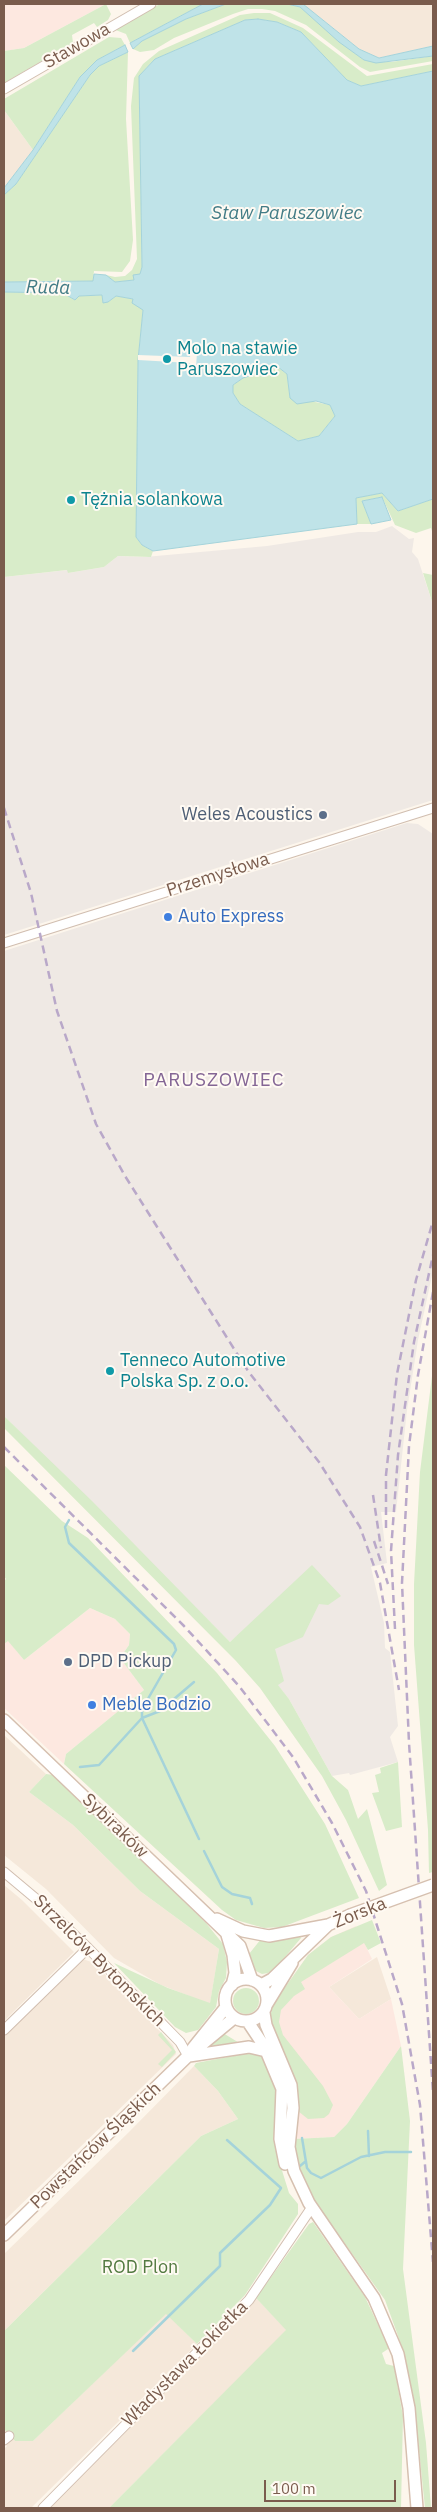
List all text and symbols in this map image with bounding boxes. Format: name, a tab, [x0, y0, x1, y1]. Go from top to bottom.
street label: Stawowa	[40, 18, 114, 74]
water label: Staw Paruszowiec	[211, 203, 363, 225]
water label: Ruda	[26, 276, 70, 300]
place label: Molo na stawie Paruszowiec	[177, 338, 298, 380]
marker: Molo na stawie Paruszowiec	[161, 353, 173, 365]
place label: Tężnia solankowa	[81, 489, 223, 511]
marker: Tężnia solankowa	[65, 494, 77, 506]
place label: Weles Acoustics	[181, 804, 313, 826]
marker: Weles Acoustics	[317, 809, 329, 821]
street label: Przemysłowa	[164, 848, 272, 902]
place label: Auto Express	[178, 906, 284, 928]
marker: Auto Express	[162, 911, 174, 923]
district label: PARUSZOWIEC	[142, 1070, 286, 1092]
place label: Tenneco Automotive Polska Sp. z o.o.	[120, 1350, 286, 1392]
marker: Tenneco Automotive Polska Sp. z o.o.	[104, 1365, 116, 1377]
place label: DPD Pickup	[78, 1651, 172, 1673]
marker: DPD Pickup	[62, 1656, 74, 1668]
place label: Meble Bodzio	[102, 1694, 211, 1716]
marker: Meble Bodzio	[86, 1699, 98, 1711]
street label: Sybiraków	[77, 1789, 153, 1863]
street label: Strzelców Bytomskich	[28, 1890, 170, 2032]
street label: Żorska	[331, 1893, 389, 1933]
street label: Powstańców Śląskich	[26, 2078, 166, 2214]
park label: ROD Plon	[102, 2257, 178, 2279]
street label: Władysława Łokietka	[118, 2297, 252, 2431]
scale bar	[267, 2470, 400, 2502]
text: 100 m	[272, 2479, 316, 2498]

